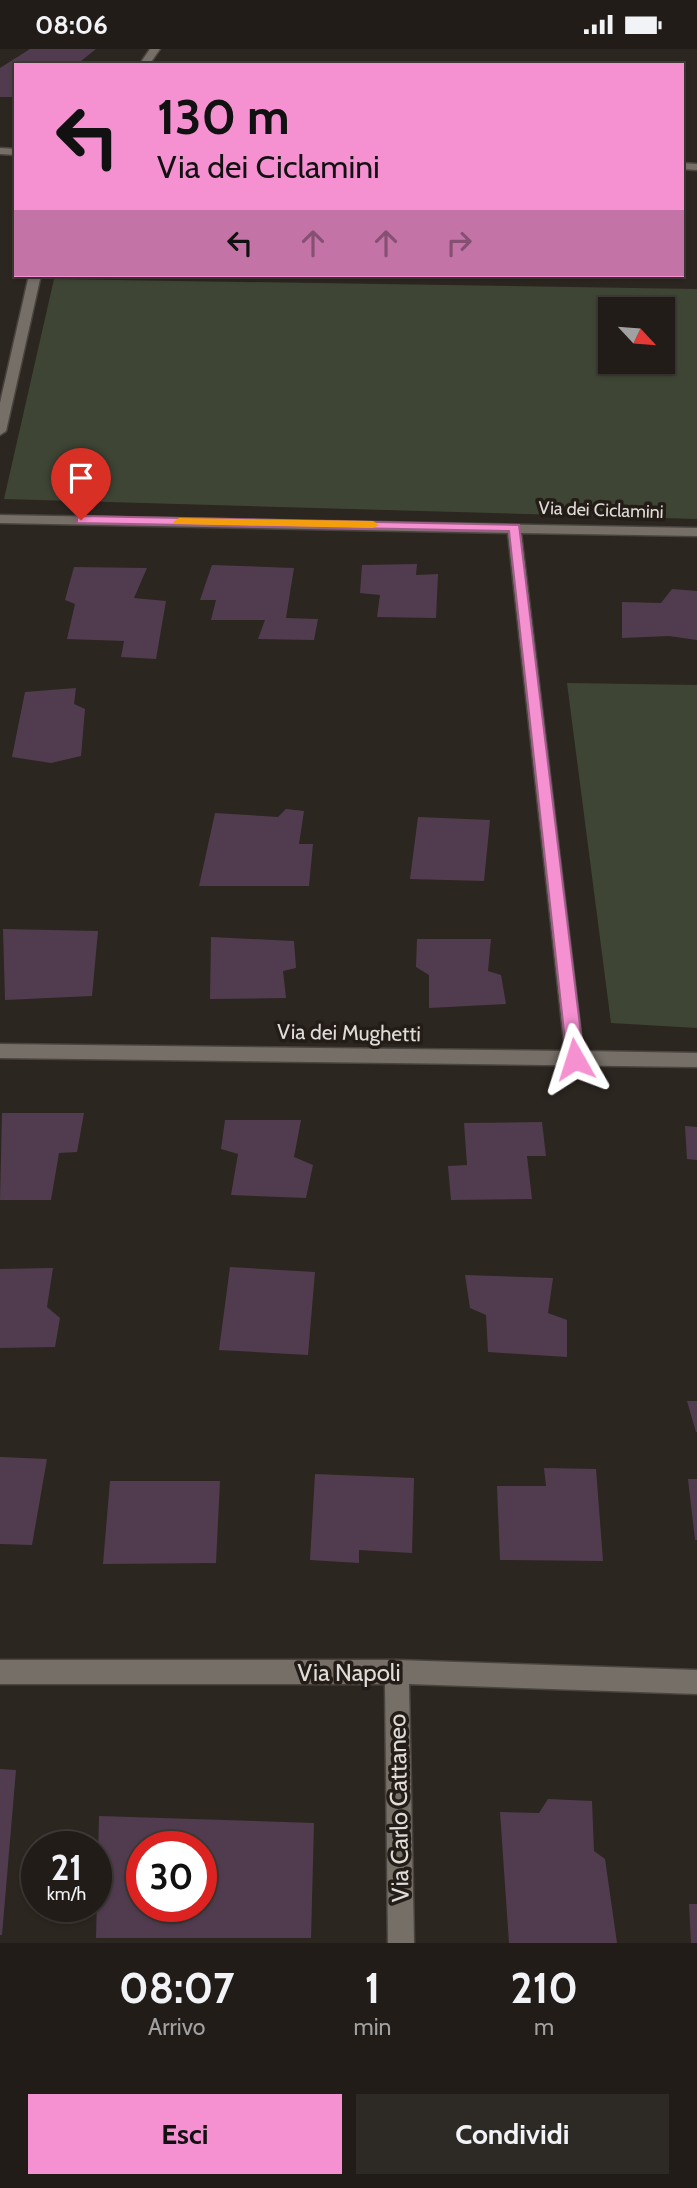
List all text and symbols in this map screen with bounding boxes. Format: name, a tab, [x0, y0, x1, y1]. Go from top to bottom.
text: 08:06	[35, 9, 108, 41]
text: 130 m	[157, 87, 290, 146]
icon: left	[42, 91, 133, 182]
text: Via dei Ciclamini	[157, 147, 380, 186]
icon: left	[221, 224, 259, 262]
icon: ahead	[294, 224, 332, 262]
icon: ahead	[367, 224, 405, 262]
icon: right	[440, 224, 478, 262]
north arrow	[598, 297, 676, 375]
map controls	[598, 297, 675, 374]
pin	[51, 448, 111, 520]
icon: arrive	[62, 459, 100, 497]
street label: Via dei Ciclamini	[538, 497, 664, 523]
street label: Via dei Mughetti	[277, 1019, 421, 1046]
position arrow	[538, 1022, 612, 1096]
street label: Via Napoli	[297, 1658, 401, 1687]
street label: Via Carlo Cattaneo	[382, 1714, 415, 1902]
speed limit sign: 30	[126, 1831, 217, 1922]
text: 21	[51, 1846, 82, 1889]
text: km/h	[47, 1883, 86, 1905]
text: 08:07	[119, 1962, 234, 2014]
text: 1	[365, 1962, 380, 2014]
text: 210	[511, 1962, 578, 2014]
text: Arrivo	[148, 2013, 205, 2041]
text: min	[354, 2013, 391, 2041]
text: m	[534, 2013, 554, 2041]
button: Esci	[28, 2094, 342, 2174]
button: Condividi	[356, 2094, 669, 2174]

